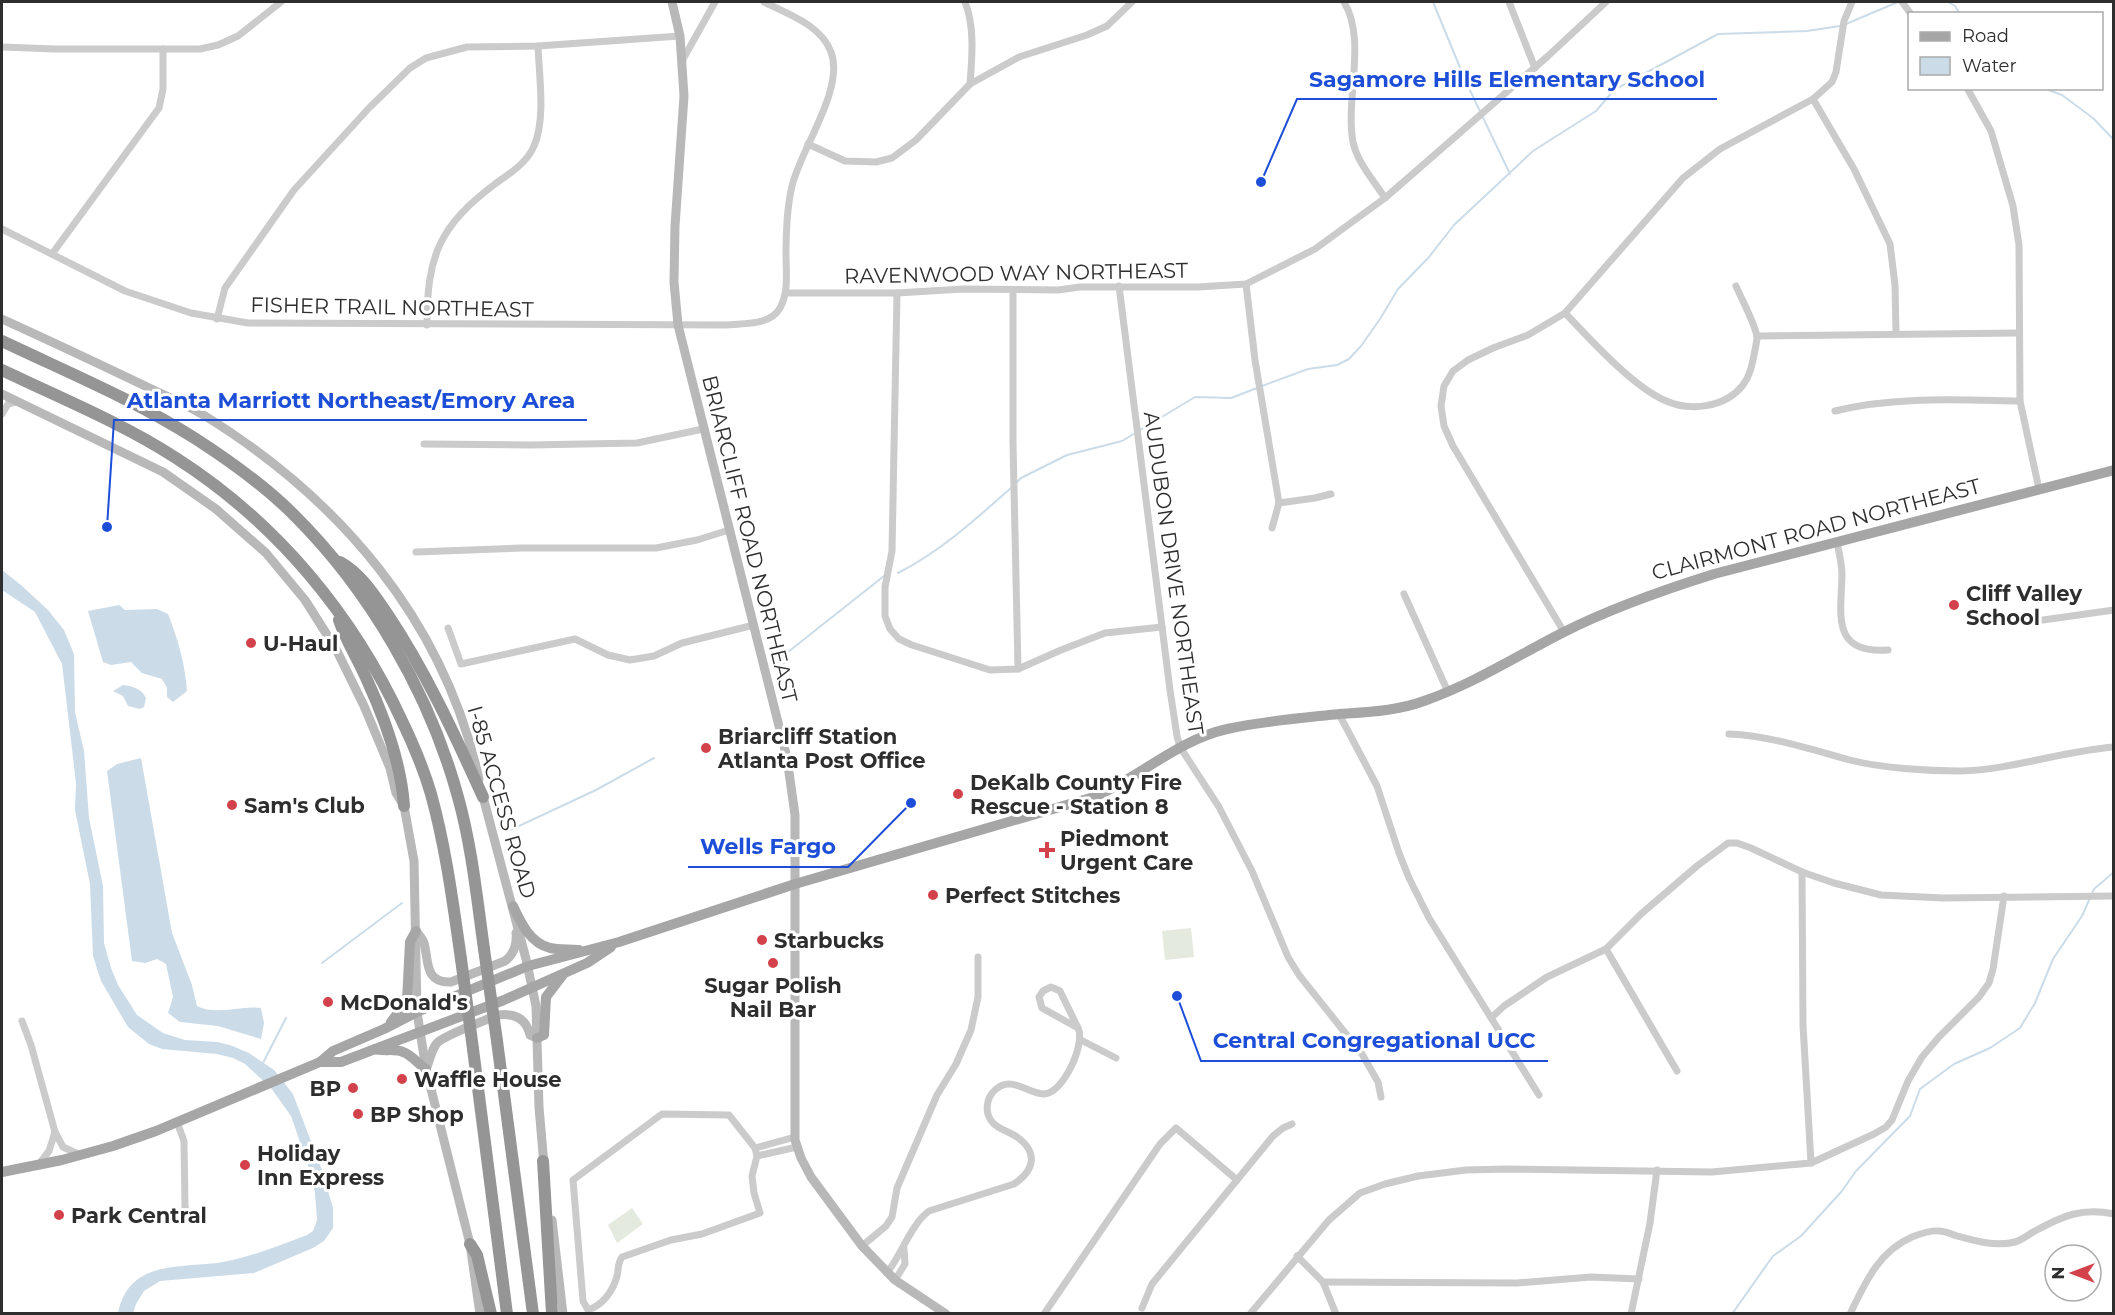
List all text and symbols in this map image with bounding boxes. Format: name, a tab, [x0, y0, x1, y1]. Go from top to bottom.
legend	[1908, 12, 2103, 90]
text: Road	[1962, 25, 2009, 47]
text: Water	[1962, 55, 2017, 77]
callout: Sagamore Hills Elementary School	[1297, 59, 1717, 99]
text: Sagamore Hills Elementary School	[1309, 66, 1705, 93]
street label: RAVENWOOD WAY NORTHEAST	[844, 258, 1188, 288]
street label: FISHER TRAIL NORTHEAST	[250, 292, 534, 322]
street label: BRIARCLIFF ROAD NORTHEAST	[697, 373, 803, 705]
callout: Atlanta Marriott Northeast/Emory Area	[114, 380, 587, 420]
text: Atlanta Marriott Northeast/Emory Area	[126, 387, 575, 414]
street label: AUDUBON DRIVE NORTHEAST	[1139, 410, 1209, 736]
street label: CLAIRMONT ROAD NORTHEAST	[1649, 473, 1983, 585]
place label: Cliff Valley School	[1966, 581, 2083, 630]
marker: Cliff Valley School	[1947, 598, 1961, 612]
place label: U-Haul	[263, 631, 338, 656]
marker: U-Haul	[244, 636, 258, 650]
street label: I-85 ACCESS ROAD	[463, 703, 541, 901]
place label: Briarcliff Station Atlanta Post Office	[717, 724, 926, 773]
marker: Briarcliff Station Atlanta Post Office	[699, 741, 713, 755]
place label: DeKalb County Fire Rescue - Station 8	[970, 770, 1182, 819]
marker: DeKalb County Fire Rescue - Station 8	[951, 787, 965, 801]
place label: Sam's Club	[244, 793, 365, 818]
marker: Sam's Club	[225, 798, 239, 812]
place label: Piedmont Urgent Care	[1060, 826, 1193, 875]
callout: Wells Fargo	[688, 827, 848, 867]
text: Wells Fargo	[700, 833, 836, 860]
marker: Piedmont Urgent Care	[1038, 841, 1056, 859]
place label: Perfect Stitches	[945, 883, 1120, 908]
marker: Perfect Stitches	[926, 888, 940, 902]
place label: Starbucks	[774, 928, 884, 953]
marker: Starbucks	[755, 933, 769, 947]
marker: Sugar Polish Nail Bar	[766, 956, 780, 970]
place label: Sugar Polish Nail Bar	[704, 973, 842, 1022]
place label: McDonald's	[340, 990, 468, 1015]
marker: McDonald's	[321, 995, 335, 1009]
callout: Central Congregational UCC	[1201, 1021, 1548, 1061]
text: Central Congregational UCC	[1213, 1027, 1535, 1054]
place label: Waffle House	[414, 1067, 562, 1092]
marker: Waffle House	[395, 1072, 409, 1086]
place label: BP	[310, 1076, 341, 1101]
marker: BP	[346, 1081, 360, 1095]
place label: BP Shop	[370, 1102, 464, 1127]
marker: BP Shop	[351, 1107, 365, 1121]
place label: Holiday Inn Express	[257, 1141, 384, 1190]
marker: Holiday Inn Express	[238, 1158, 252, 1172]
place label: Park Central	[71, 1203, 207, 1228]
marker: Park Central	[52, 1208, 66, 1222]
north arrow	[2043, 1243, 2103, 1303]
text: N	[2049, 1267, 2068, 1279]

